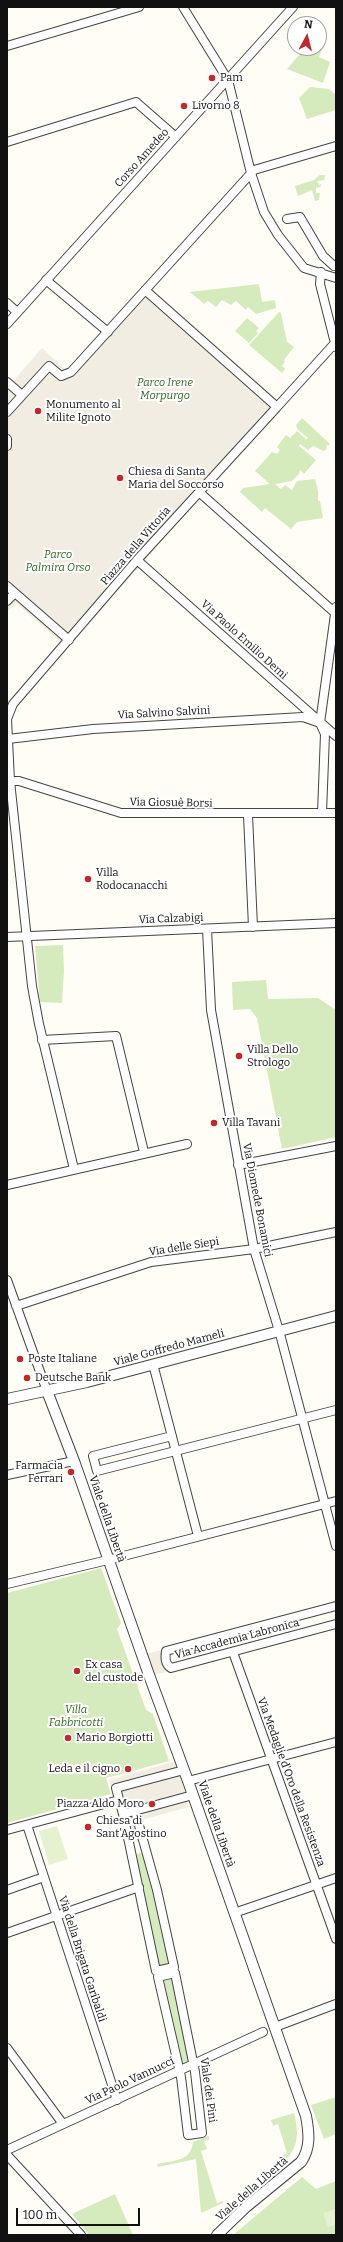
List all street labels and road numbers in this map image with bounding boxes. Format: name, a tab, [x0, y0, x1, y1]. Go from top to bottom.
street label: Corso Amedeo	[112, 126, 172, 190]
street label: Piazza della Vittoria	[98, 504, 174, 588]
street label: Via Paolo Emilio Demi	[198, 598, 290, 682]
street label: Via Salvino Salvini	[117, 704, 211, 722]
street label: Via Giosuè Borsi	[129, 796, 213, 810]
street label: Via Calzabigi	[138, 911, 204, 927]
street label: Via Diomede Bonamici	[239, 1142, 275, 1258]
street label: Via delle Siepi	[148, 1235, 220, 1259]
street label: Viale Goffredo Mameli	[112, 1327, 226, 1369]
street label: Viale della Libertà	[86, 1474, 128, 1564]
street label: Via Accademia Labronica	[173, 1616, 301, 1662]
street label: Via Medaglie d'Oro della Resistenza	[254, 1696, 328, 1868]
street label: Viale della Libertà	[195, 1779, 237, 1869]
street label: Via della Brigata Garibaldi	[55, 1894, 109, 2024]
street label: Via Paolo Vannucci	[83, 2055, 177, 2107]
street label: Viale dei Pini	[197, 2057, 219, 2123]
street label: Viale della Libertà	[213, 2154, 291, 2224]

